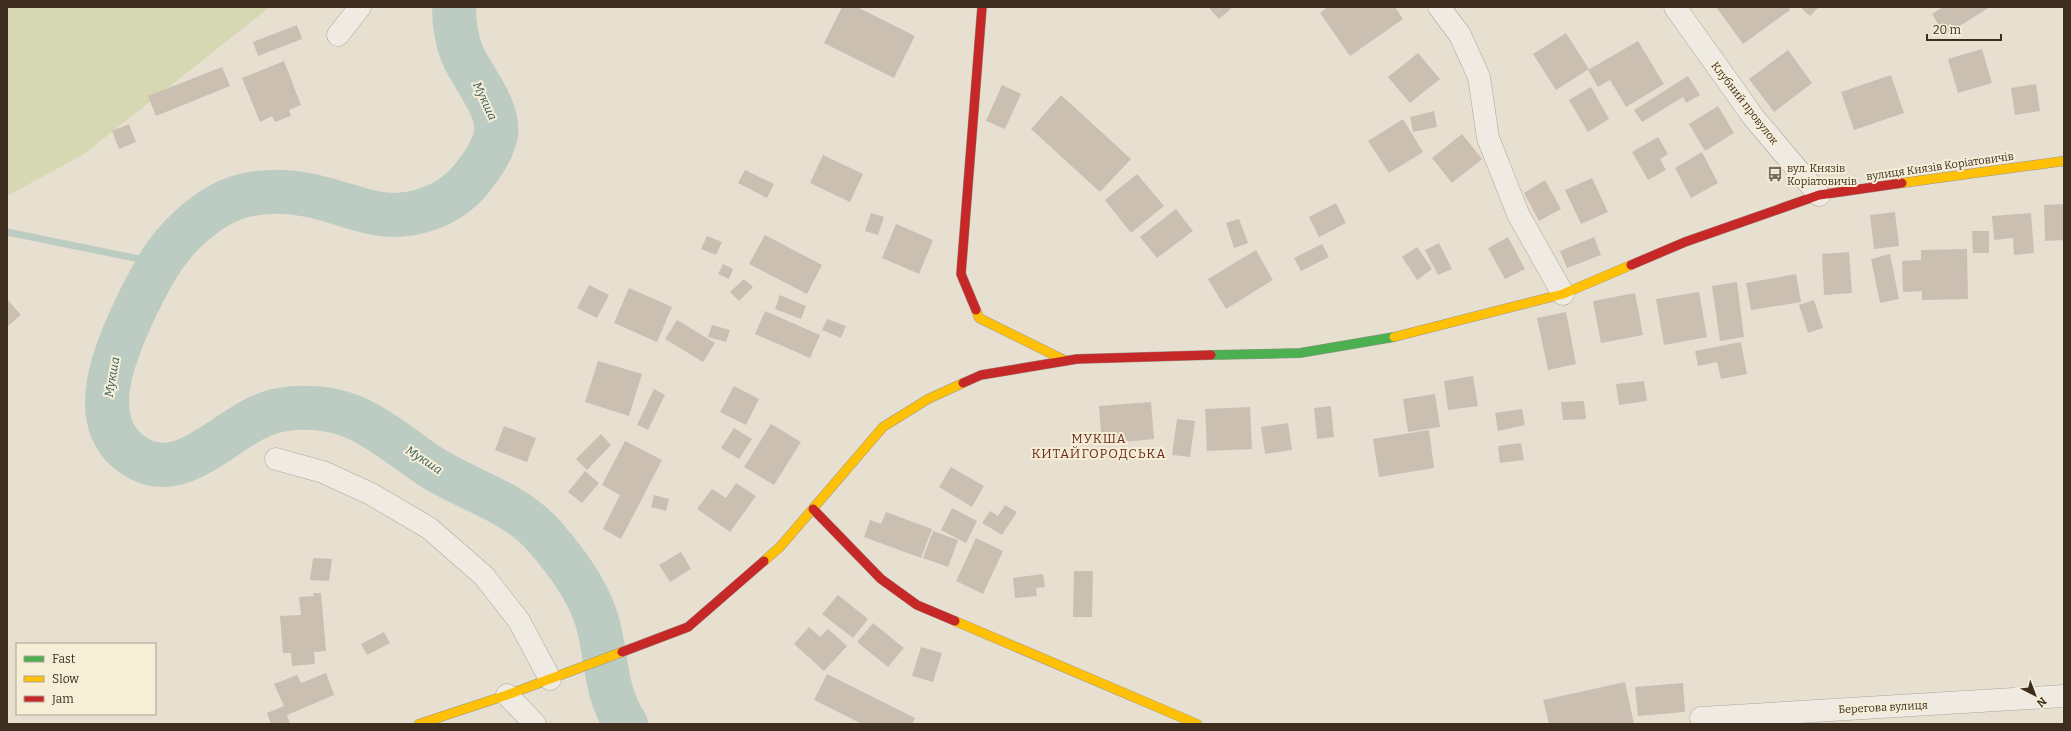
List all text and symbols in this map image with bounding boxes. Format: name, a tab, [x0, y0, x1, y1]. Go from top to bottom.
scale bar	[1927, 16, 2001, 42]
text: 20 m	[1933, 23, 1962, 37]
street label: Клубний провулок	[1708, 59, 1781, 148]
water label: Мукша	[470, 80, 500, 122]
street label: вулиця Князів Коріатовичів	[1865, 150, 2015, 183]
place label: вул. Князів Коріатовичів	[1787, 162, 1857, 188]
bus stop icon: вул. Князів Коріатовичів	[1766, 165, 1784, 183]
water label: Мукша	[102, 356, 122, 398]
district label: МУКША КИТАЙГОРОДСЬКА	[1031, 431, 1167, 461]
water label: Мукша	[403, 443, 445, 477]
legend	[16, 643, 156, 715]
text: Fast	[52, 652, 76, 666]
text: Slow	[52, 672, 79, 686]
north arrow	[2015, 675, 2055, 715]
text: Jam	[51, 692, 74, 706]
text: N	[2033, 694, 2049, 710]
street label: Берегова вулиця	[1838, 699, 1928, 716]

